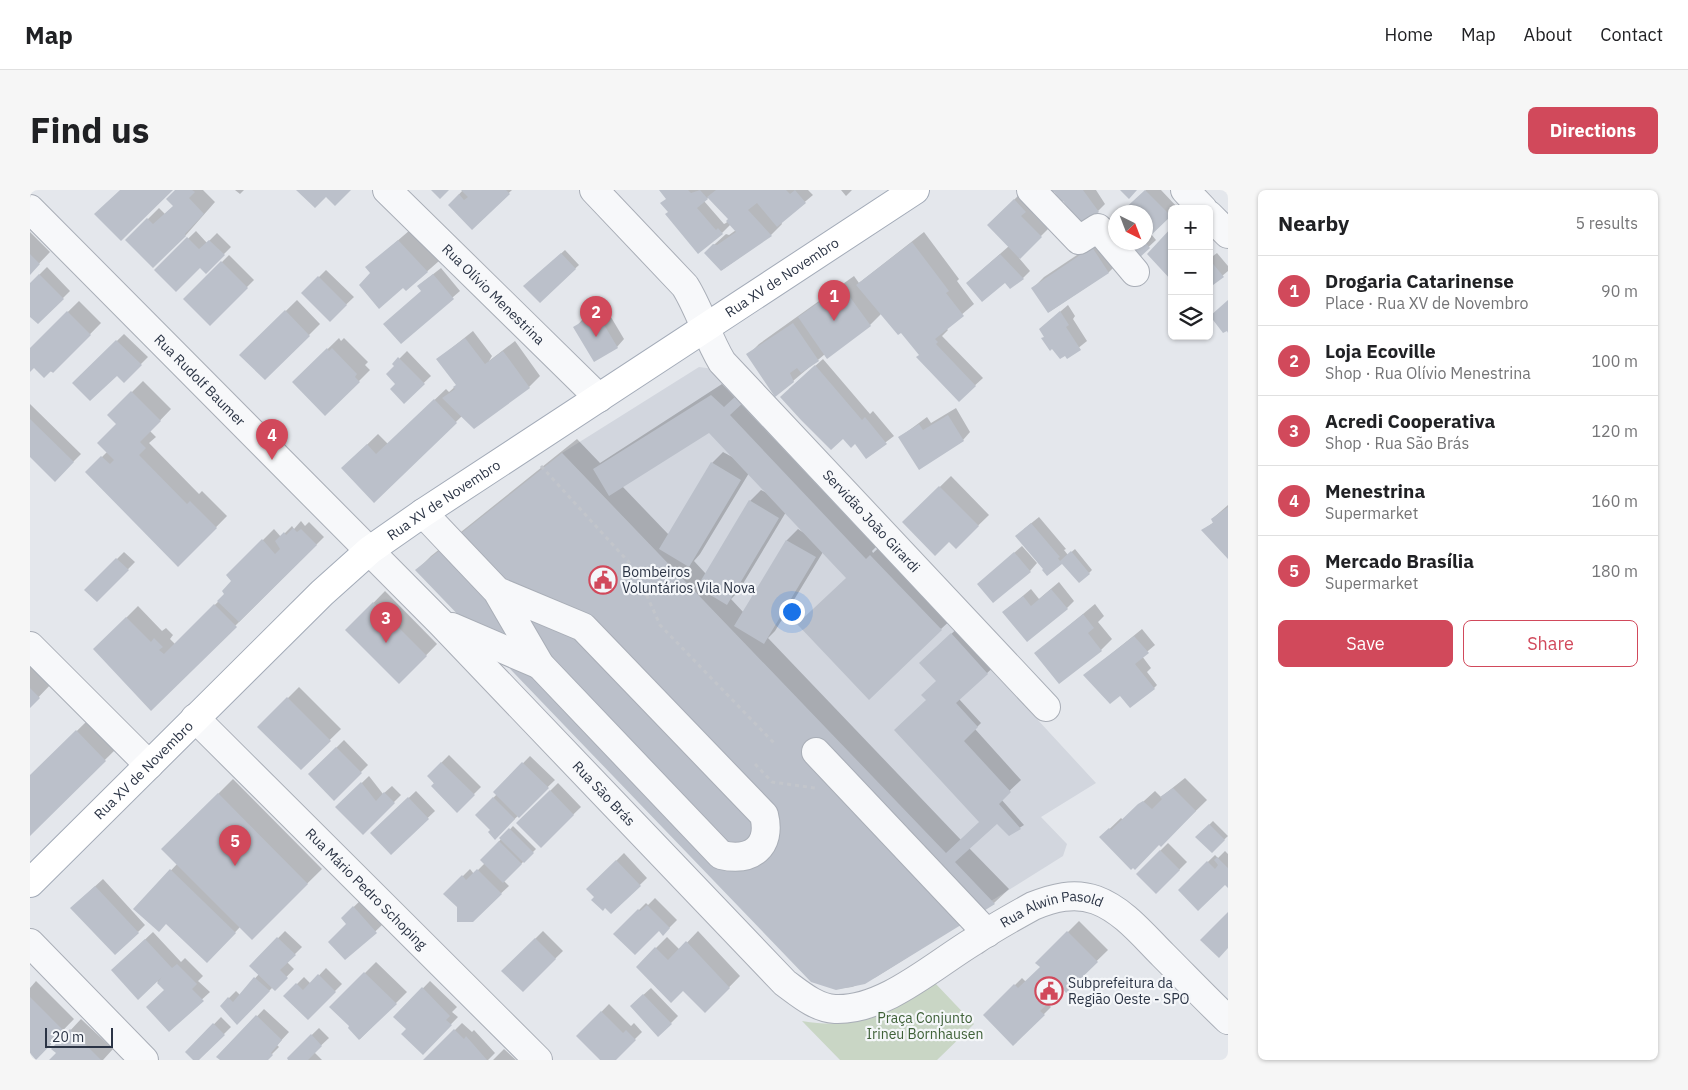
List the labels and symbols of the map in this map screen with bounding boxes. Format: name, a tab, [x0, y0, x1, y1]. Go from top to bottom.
north arrow	[1108, 205, 1153, 250]
street label: Rua XV de Novembro	[722, 233, 842, 321]
street label: Rua Olívio Menestrina	[438, 240, 549, 349]
pin: 1	[818, 280, 850, 321]
pin: 2	[580, 296, 612, 337]
street label: Rua Rudolf Baumer	[150, 330, 249, 430]
pin: 4	[256, 419, 288, 460]
street label: Rua XV de Novembro	[383, 456, 504, 544]
street label: Servidão João Girardi	[819, 466, 924, 576]
place label: Bombeiros Voluntários Vila Nova	[622, 563, 756, 597]
public building icon: Bombeiros Voluntários Vila Nova	[588, 565, 618, 595]
your location	[779, 599, 805, 625]
pin: 3	[370, 602, 402, 643]
street label: Rua XV de Novembro	[90, 717, 197, 823]
street label: Rua São Brás	[569, 757, 639, 830]
street label: Rua Mário Pedro Schoping	[302, 824, 431, 954]
pin: 5	[219, 825, 251, 866]
street label: Rua Alwin Pasold	[997, 887, 1106, 932]
place label: Subprefeitura da Região Oeste - SPO	[1068, 974, 1190, 1008]
public building icon: Subprefeitura da Região Oeste - SPO	[1034, 976, 1064, 1006]
park label: Praça Conjunto Irineu Bornhausen	[866, 1009, 984, 1043]
scale bar	[45, 1025, 112, 1048]

